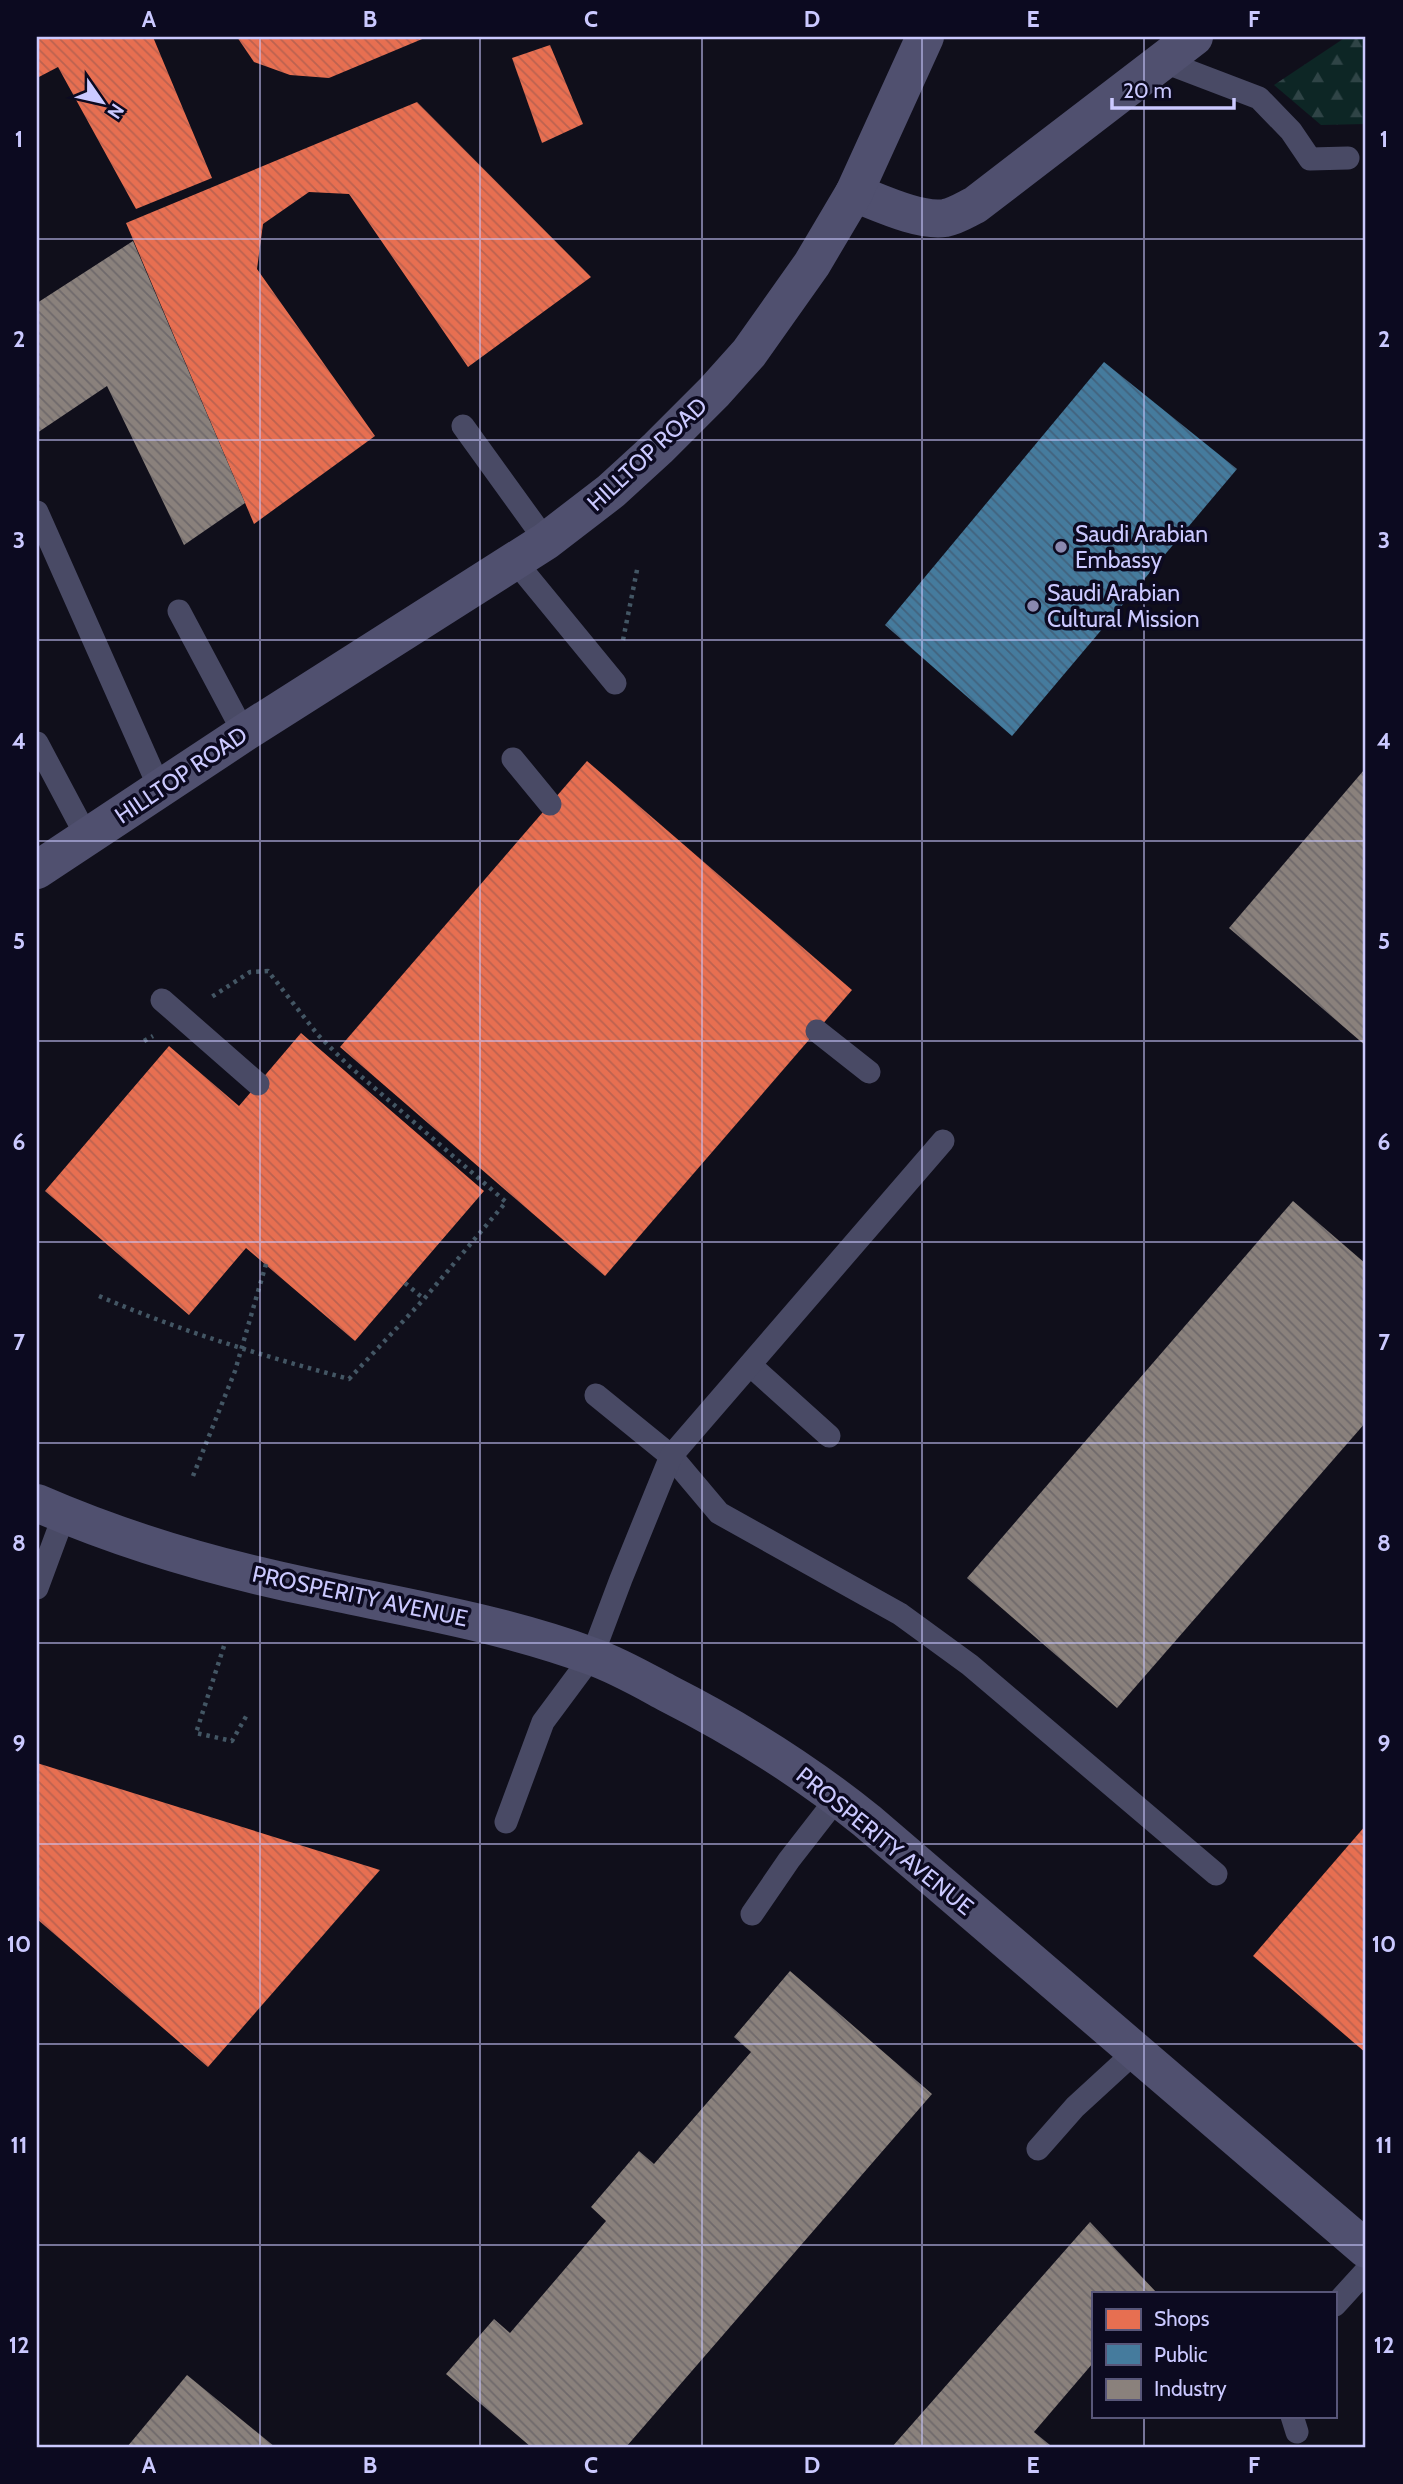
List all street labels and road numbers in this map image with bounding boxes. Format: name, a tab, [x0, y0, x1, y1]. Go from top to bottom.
street label: HILLTOP ROAD	[581, 391, 713, 517]
street label: HILLTOP ROAD	[110, 720, 252, 830]
street label: PROSPERITY AVENUE	[250, 1559, 470, 1633]
street label: PROSPERITY AVENUE	[791, 1761, 979, 1921]

